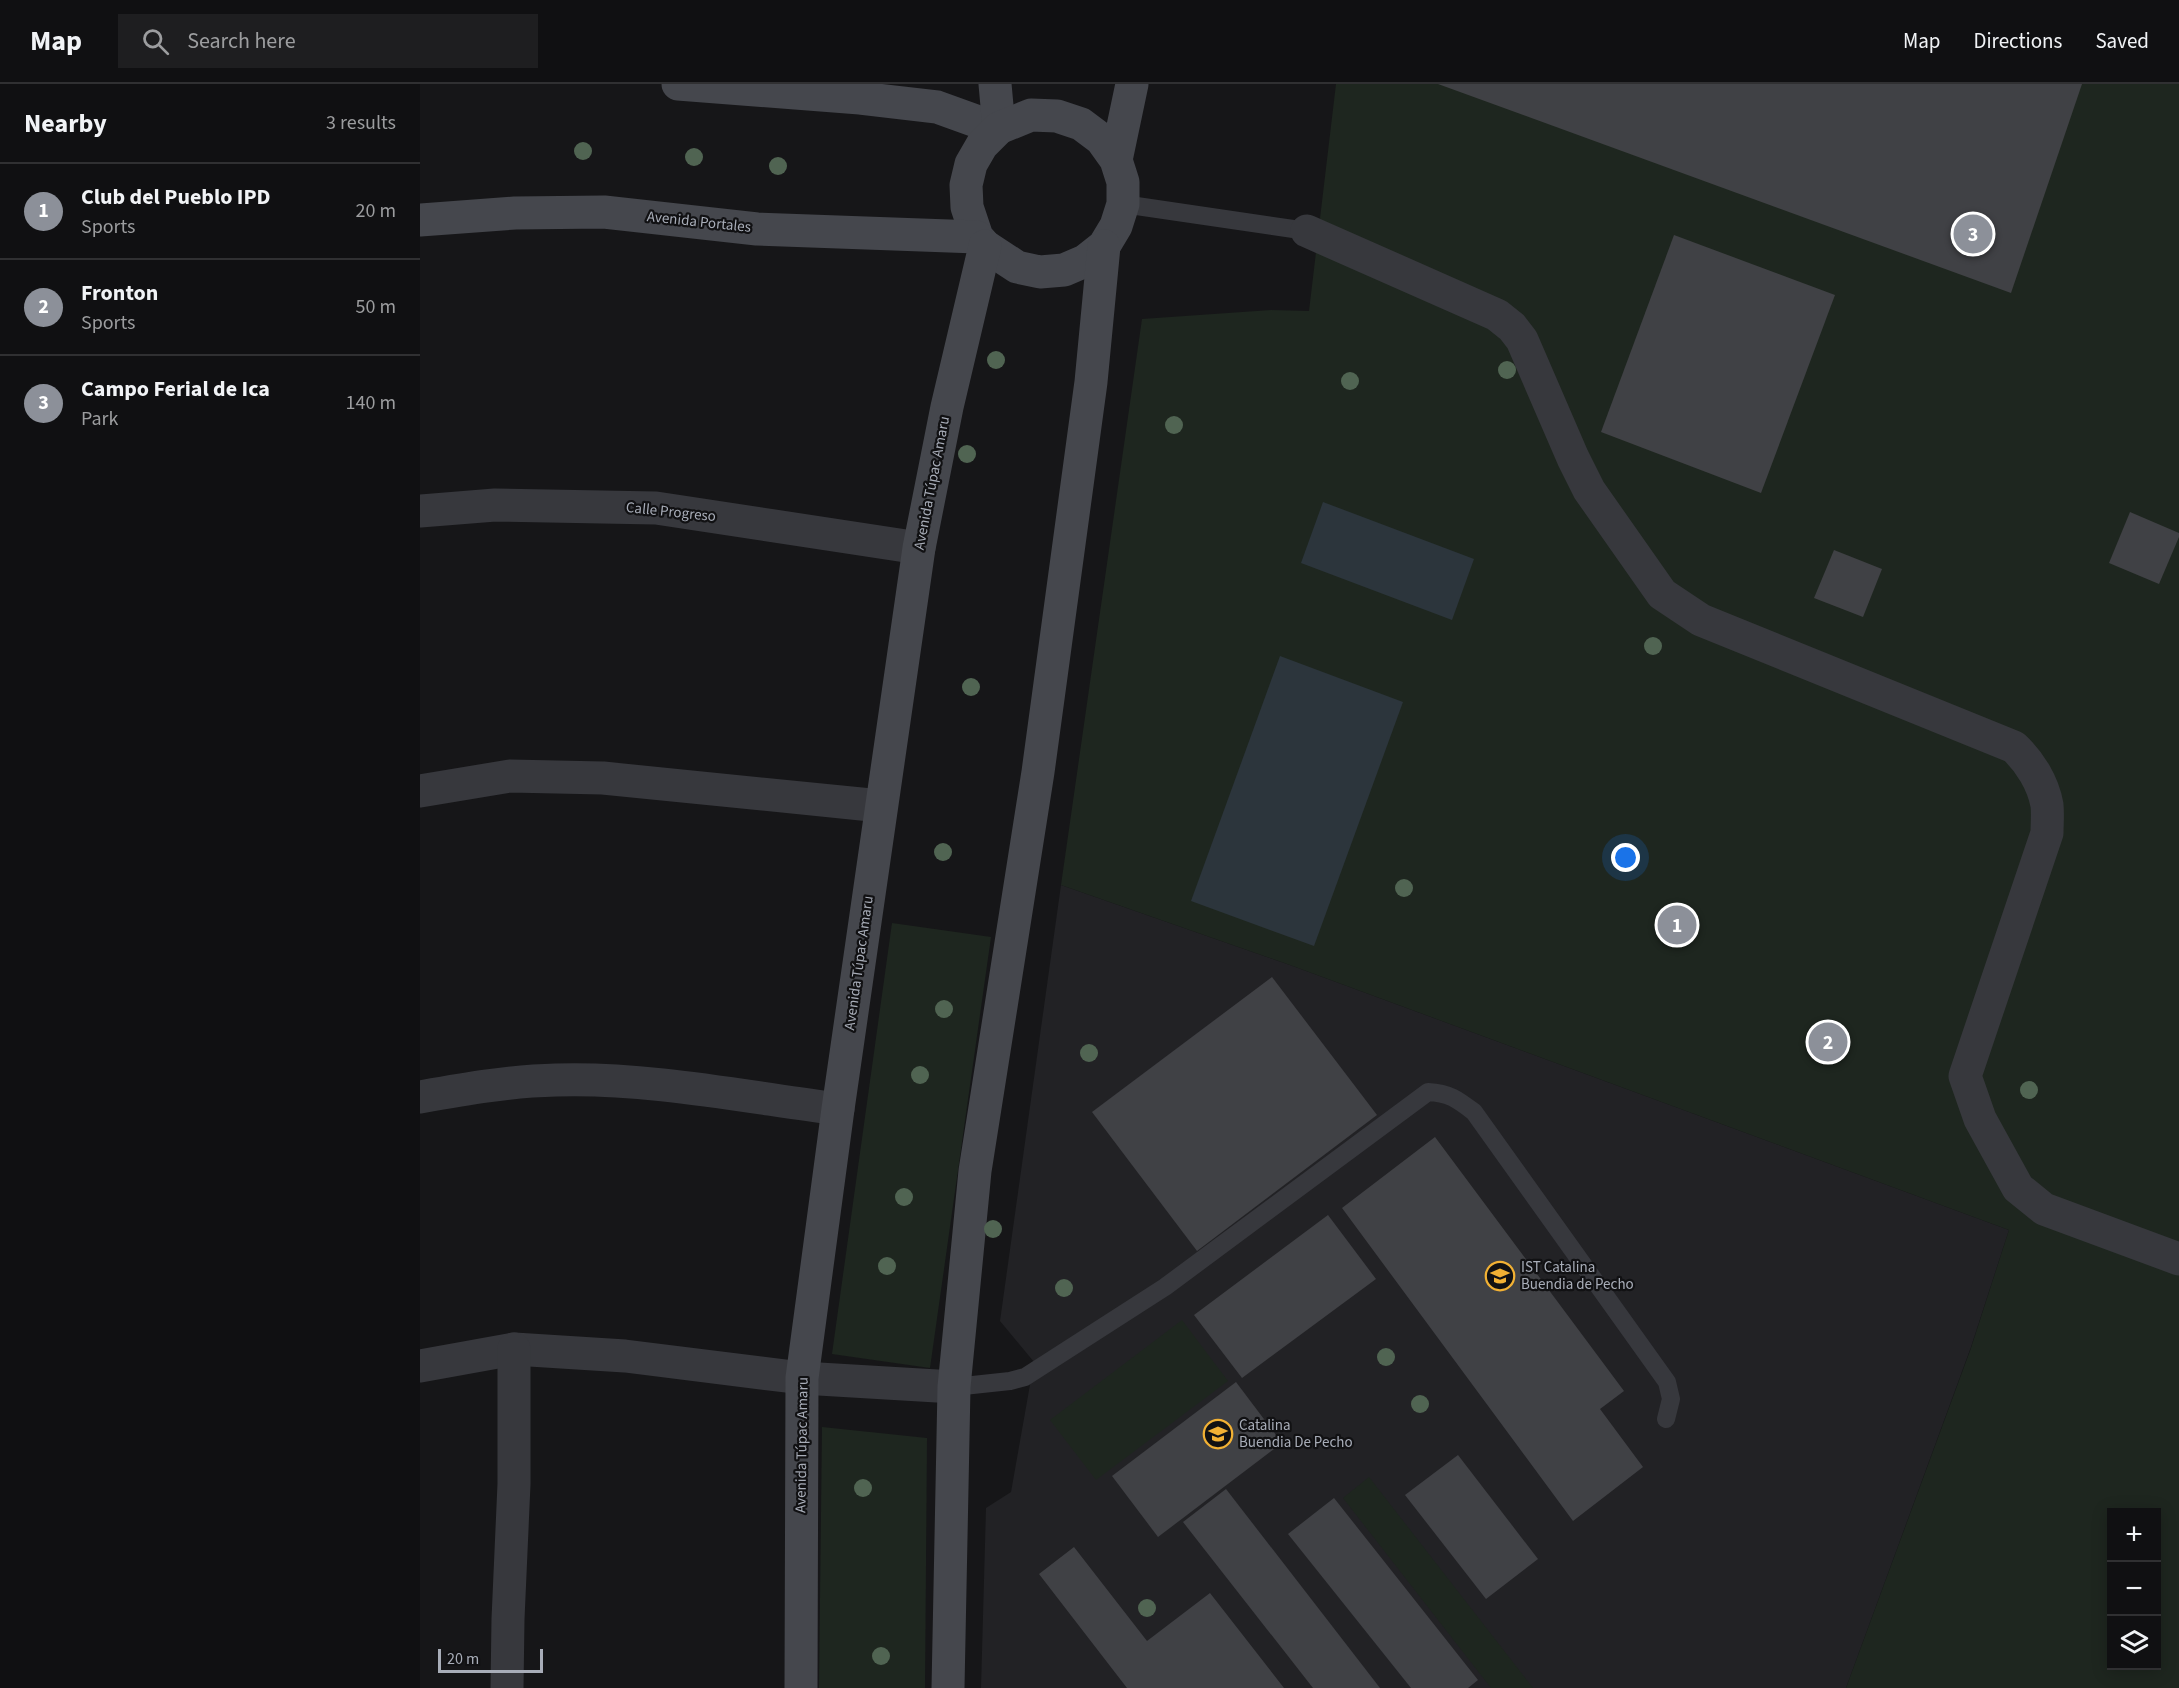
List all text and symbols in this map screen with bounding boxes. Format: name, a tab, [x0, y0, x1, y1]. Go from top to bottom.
search box	[118, 14, 538, 68]
text: Map	[30, 21, 82, 61]
icon: search	[139, 25, 172, 58]
text: Search here	[187, 25, 296, 57]
text: Map	[1903, 26, 1941, 56]
text: Directions	[1974, 26, 2062, 56]
text: Saved	[2095, 26, 2149, 56]
text: Nearby	[24, 105, 107, 142]
text: 3 results	[326, 109, 396, 137]
text: Club del Pueblo IPD	[81, 181, 271, 213]
text: 1	[38, 197, 49, 225]
text: 20 m	[356, 197, 396, 225]
street label: Avenida Portales	[646, 206, 752, 238]
pin: 3	[1954, 212, 1992, 256]
text: Sports	[81, 213, 136, 241]
text: Fronton	[81, 277, 158, 309]
text: 2	[38, 293, 49, 321]
text: 50 m	[356, 293, 396, 321]
text: Sports	[81, 309, 136, 337]
text: Campo Ferial de Ica	[81, 373, 270, 405]
text: 3	[38, 389, 49, 417]
text: 140 m	[346, 389, 396, 417]
text: Park	[81, 405, 118, 433]
street label: Avenida Túpac Amaru	[909, 414, 955, 552]
street label: Calle Progreso	[625, 497, 717, 527]
your location	[1611, 843, 1640, 872]
street label: Avenida Túpac Amaru	[839, 894, 879, 1032]
pin: 1	[1658, 902, 1696, 948]
pin: 2	[1808, 1020, 1848, 1064]
place label: IST Catalina Buendia de Pecho	[1521, 1257, 1634, 1295]
school or university icon: IST Catalina Buendia de Pecho	[1484, 1260, 1516, 1292]
street label: Avenida Túpac Amaru	[790, 1377, 814, 1513]
place label: Catalina Buendia De Pecho	[1239, 1415, 1353, 1453]
school or university icon: Catalina Buendia De Pecho	[1202, 1418, 1234, 1450]
map controls	[2107, 1508, 2161, 1670]
button: +	[2107, 1508, 2161, 1562]
button: −	[2107, 1562, 2161, 1616]
button: layers	[2107, 1616, 2161, 1670]
scale bar	[438, 1646, 543, 1674]
text: 20 m	[447, 1648, 479, 1670]

